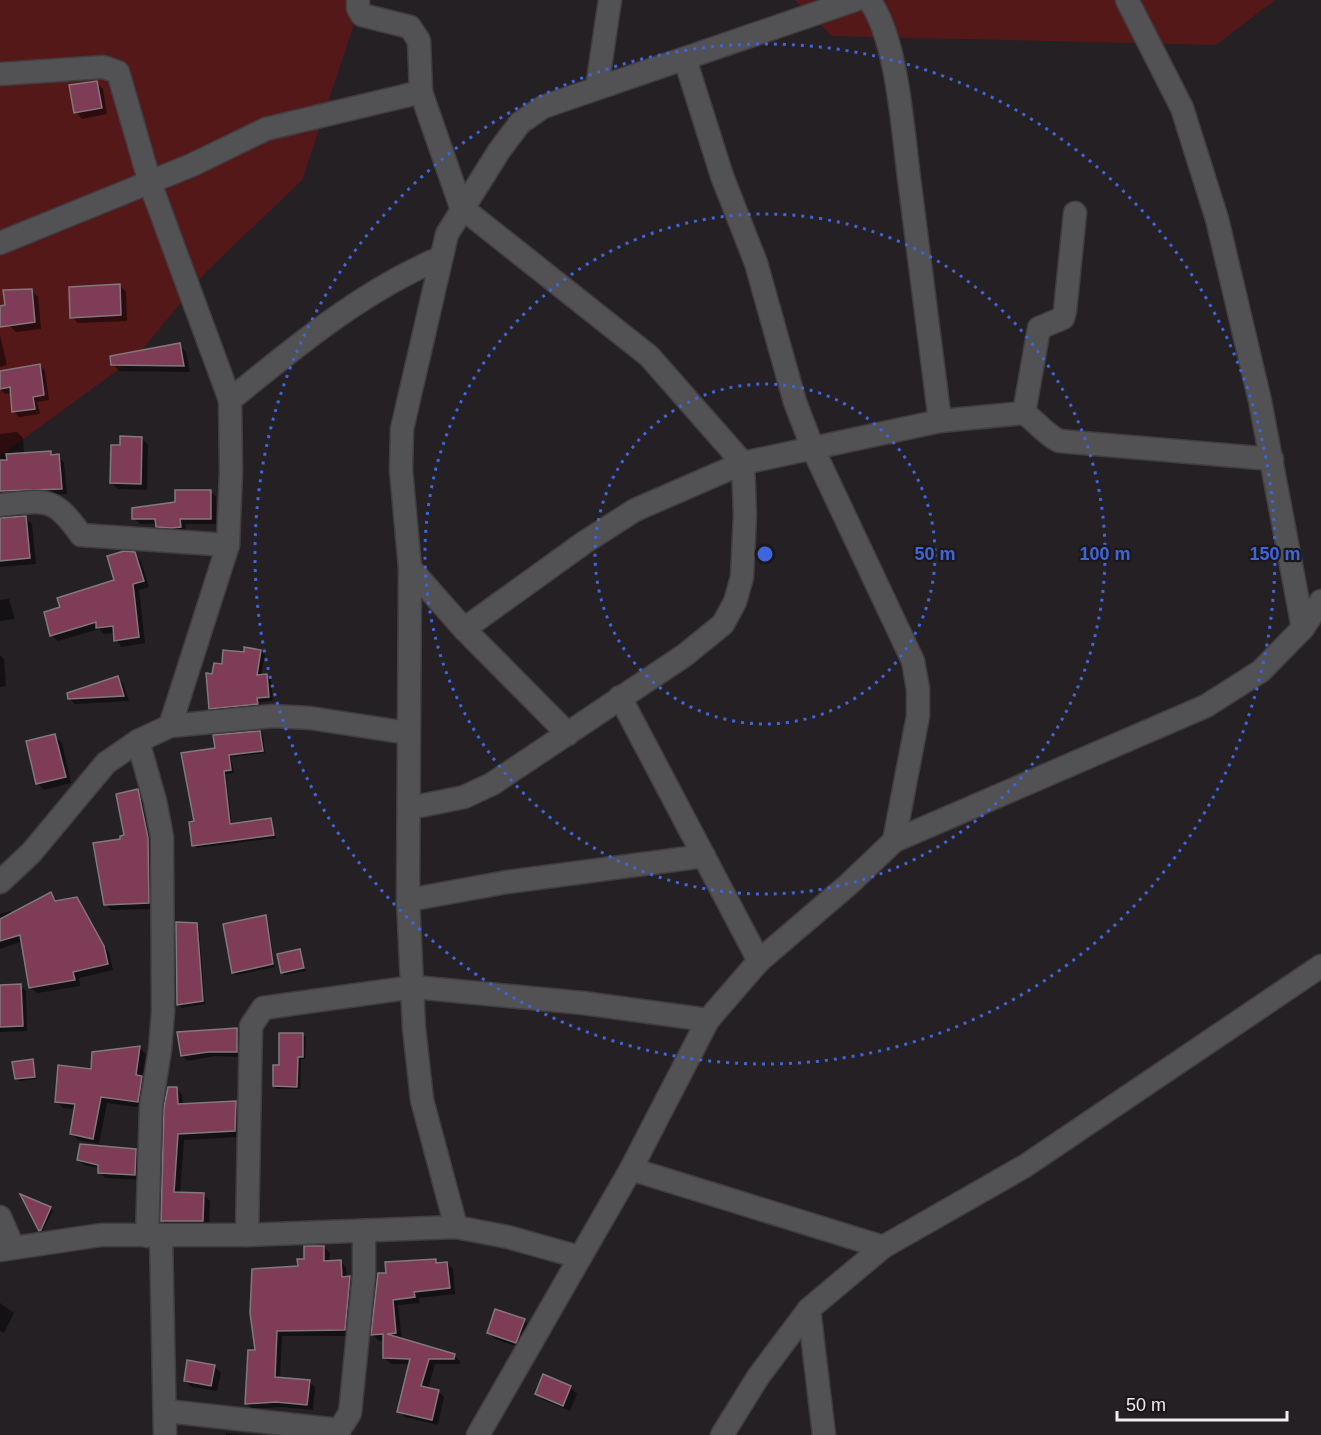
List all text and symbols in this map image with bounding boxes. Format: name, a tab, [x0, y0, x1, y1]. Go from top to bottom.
centre of rings	[755, 544, 775, 564]
text: 50 m	[914, 544, 956, 564]
text: 100 m	[1079, 544, 1131, 564]
text: 150 m	[1249, 544, 1301, 564]
scale bar	[1117, 1384, 1286, 1422]
text: 50 m	[1126, 1395, 1166, 1415]

